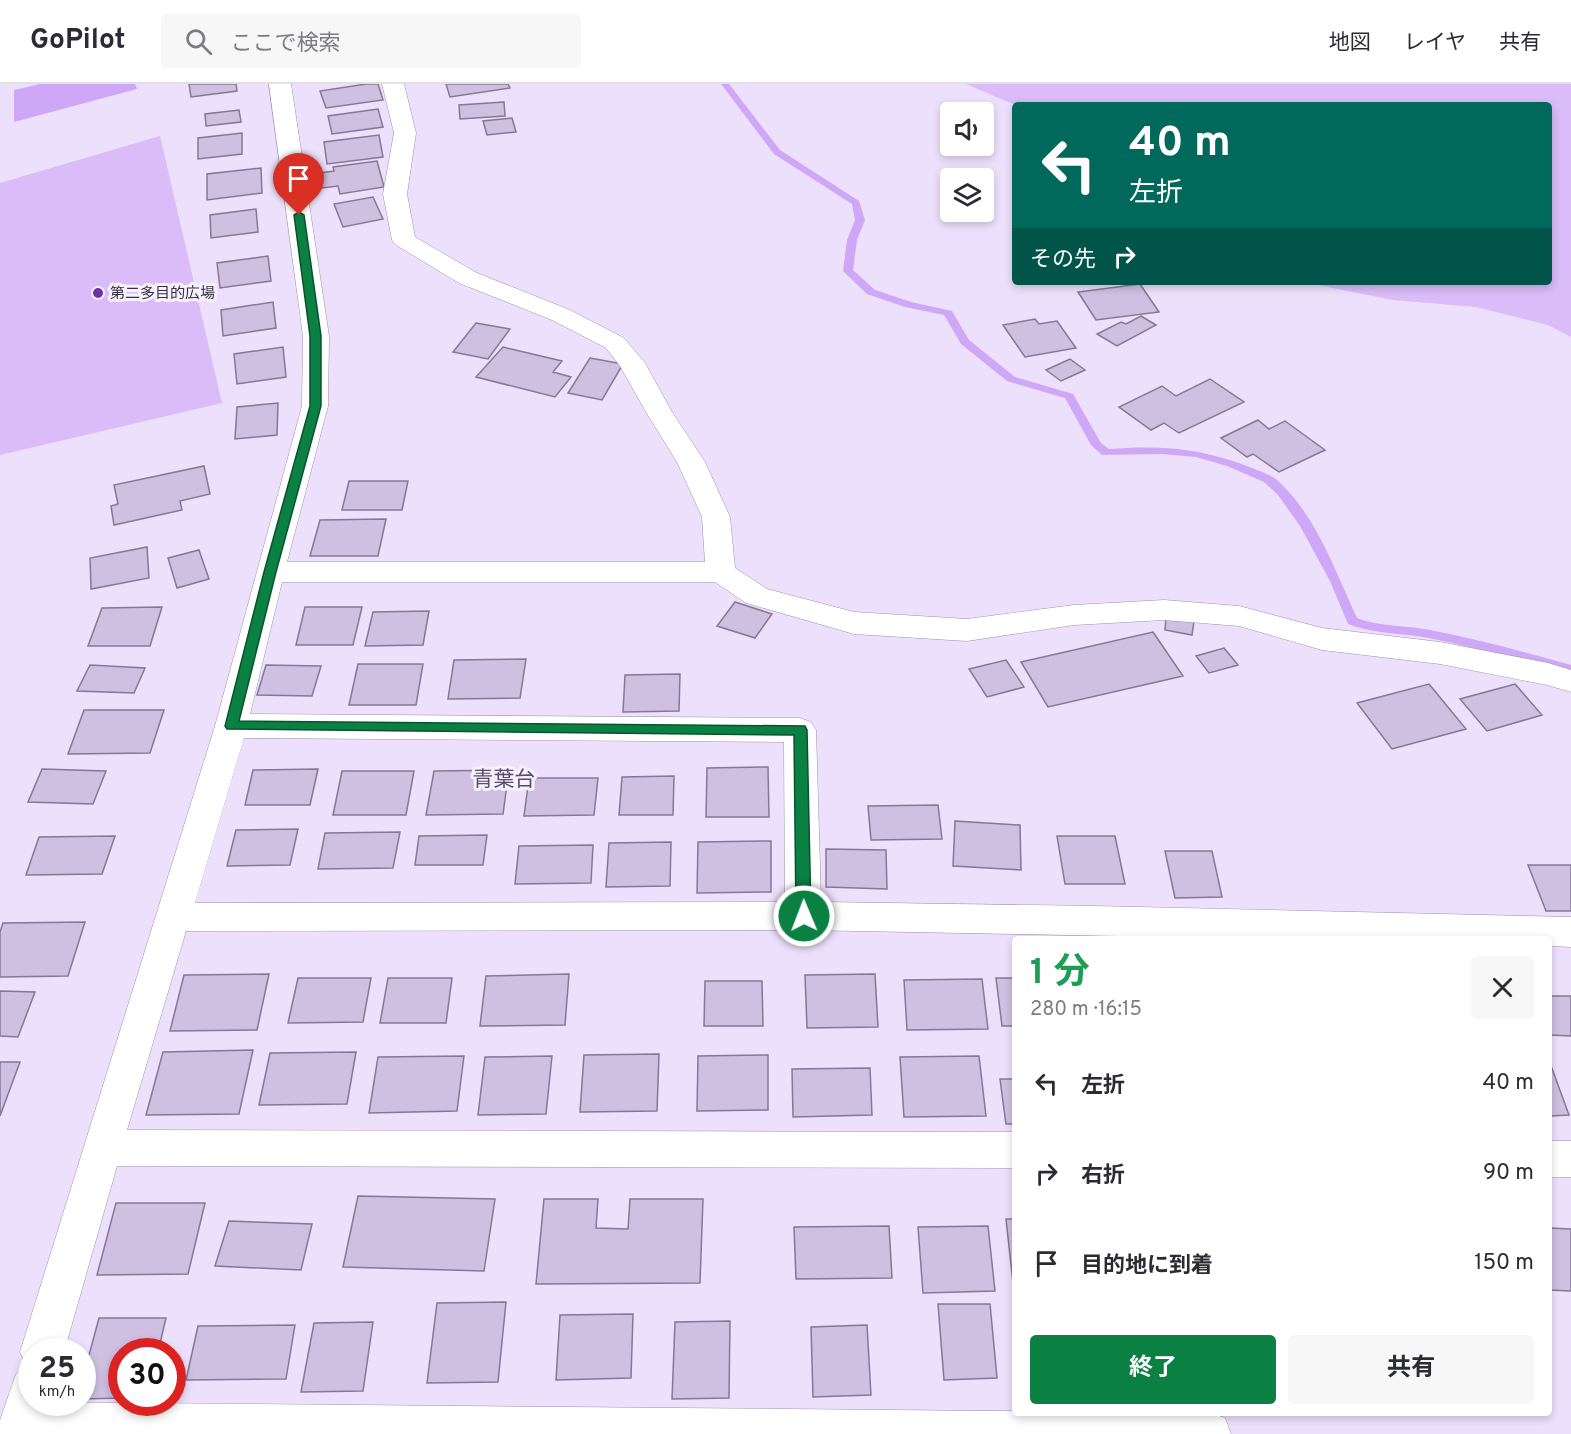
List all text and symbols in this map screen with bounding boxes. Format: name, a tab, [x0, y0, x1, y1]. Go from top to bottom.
search box	[161, 14, 581, 68]
text: GoPilot	[30, 23, 125, 59]
icon: search	[182, 25, 215, 58]
text: 地図	[1329, 30, 1371, 57]
text: レイヤ	[1404, 30, 1466, 57]
text: 共有	[1499, 30, 1541, 57]
text: ここで検索	[230, 31, 341, 58]
map controls	[940, 102, 994, 222]
button: sound	[940, 102, 994, 156]
text: 40 m	[1129, 118, 1231, 171]
icon: left	[1030, 126, 1108, 204]
pin	[273, 153, 324, 215]
icon: arrive	[282, 162, 315, 195]
button: layers	[940, 168, 994, 222]
text: 左折	[1129, 177, 1183, 211]
icon: right	[1108, 240, 1141, 273]
text: その先	[1030, 247, 1096, 274]
place label: 第二多目的広場	[110, 285, 215, 304]
marker: 第二多目的広場	[91, 286, 105, 300]
district label: 青葉台	[473, 767, 536, 794]
position arrow	[772, 884, 836, 948]
text: 1 分	[1030, 951, 1089, 997]
button: close	[1471, 956, 1534, 1019]
text: 280 m · 16:15	[1030, 997, 1142, 1023]
icon: left	[1030, 1067, 1063, 1100]
text: 40 m	[1482, 1070, 1534, 1097]
text: 左折	[1081, 1073, 1125, 1100]
icon: right	[1030, 1157, 1063, 1190]
text: 90 m	[1483, 1160, 1534, 1187]
text: 右折	[1081, 1163, 1125, 1190]
icon: arrive	[1030, 1247, 1063, 1280]
text: 150 m	[1474, 1250, 1534, 1277]
text: 目的地に到着	[1081, 1253, 1213, 1280]
button: 終了	[1030, 1335, 1276, 1404]
button: 共有	[1288, 1335, 1534, 1404]
speed limit sign: 30	[108, 1338, 186, 1416]
text: 25	[39, 1351, 75, 1388]
text: km/h	[39, 1383, 75, 1402]

